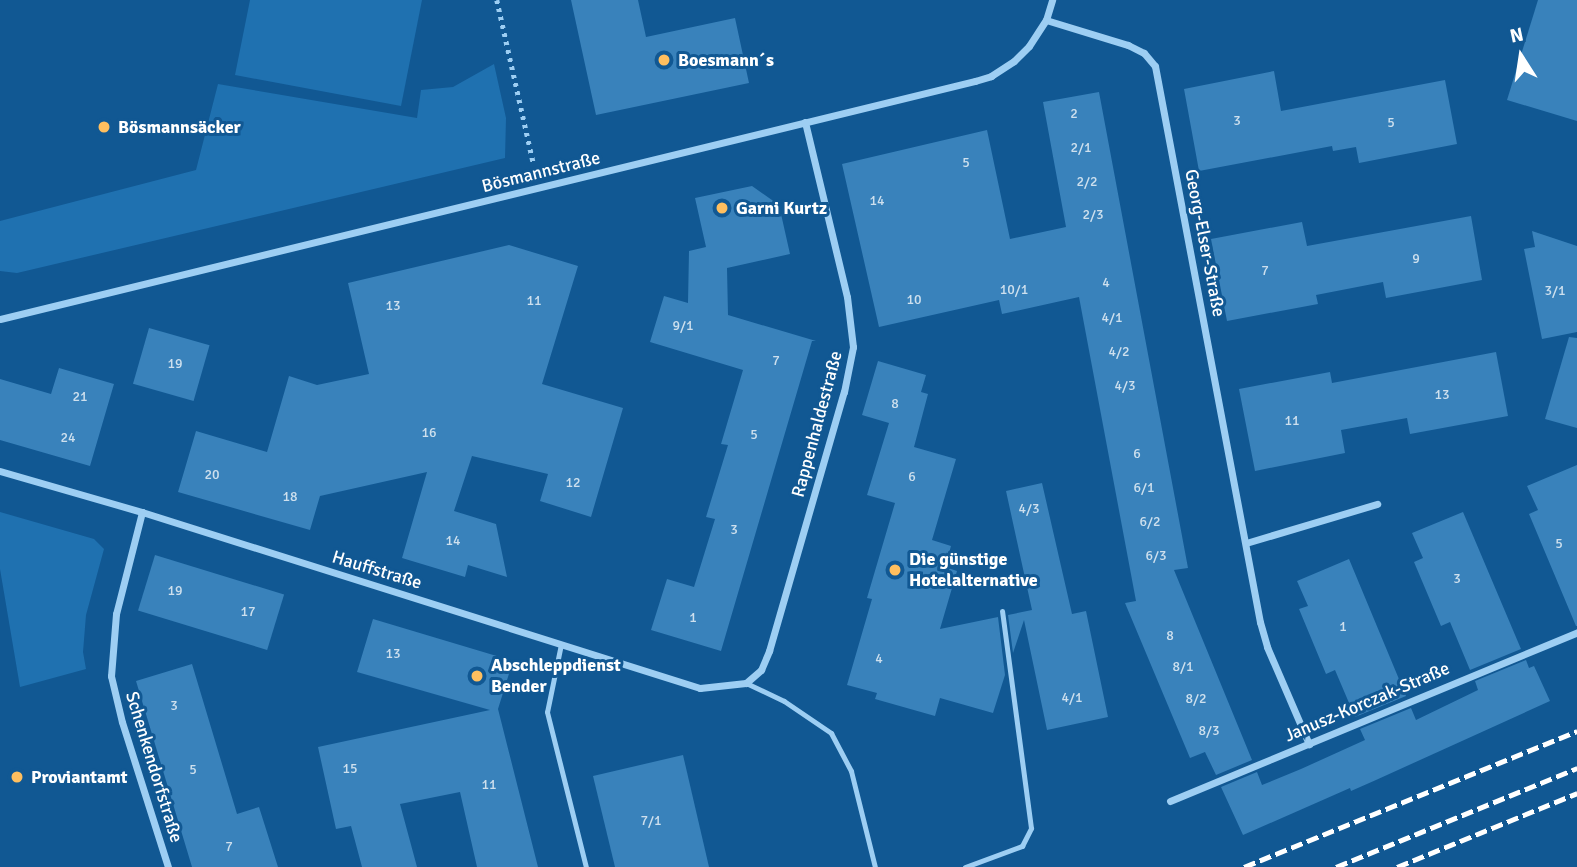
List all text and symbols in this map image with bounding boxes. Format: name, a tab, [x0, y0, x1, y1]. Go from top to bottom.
north arrow	[1486, 21, 1556, 91]
text: N	[1508, 22, 1526, 49]
place label: Boesmann´s	[678, 49, 774, 71]
marker: Boesmann´s	[656, 52, 672, 68]
house number: 2	[1070, 106, 1078, 122]
house number: 3	[1233, 113, 1241, 129]
house number: 5	[1387, 115, 1395, 131]
place label: Bösmannsäcker	[118, 116, 241, 138]
marker: Bösmannsäcker	[96, 119, 112, 135]
house number: 2/1	[1070, 140, 1092, 156]
street label: Bösmannstraße	[480, 147, 602, 197]
house number: 5	[962, 155, 970, 171]
street label: Georg-Elser-Straße	[1180, 167, 1230, 319]
house number: 2/2	[1076, 174, 1098, 190]
house number: 14	[869, 193, 885, 209]
place label: Garni Kurtz	[736, 197, 827, 219]
marker: Garni Kurtz	[714, 200, 730, 216]
house number: 2/3	[1082, 207, 1104, 223]
house number: 9	[1412, 251, 1420, 267]
house number: 7	[1261, 263, 1269, 279]
house number: 4	[1102, 275, 1110, 291]
house number: 10/1	[1000, 282, 1028, 298]
house number: 3/1	[1544, 283, 1566, 299]
house number: 10	[906, 292, 922, 308]
house number: 11	[526, 293, 542, 309]
house number: 13	[385, 298, 401, 314]
house number: 4/1	[1101, 310, 1123, 326]
house number: 9/1	[672, 318, 694, 334]
house number: 4/2	[1108, 344, 1130, 360]
street label: Rappenhaldestraße	[787, 349, 847, 499]
house number: 7	[772, 353, 780, 369]
house number: 19	[167, 356, 183, 372]
house number: 4/3	[1114, 378, 1136, 394]
house number: 13	[1434, 387, 1450, 403]
house number: 21	[72, 389, 88, 405]
house number: 8	[891, 396, 899, 412]
house number: 11	[1284, 413, 1300, 429]
house number: 16	[421, 425, 437, 441]
house number: 5	[750, 427, 758, 443]
house number: 24	[60, 430, 76, 446]
house number: 6	[1133, 446, 1141, 462]
house number: 20	[204, 467, 220, 483]
house number: 6	[908, 469, 916, 485]
house number: 12	[565, 475, 581, 491]
house number: 6/1	[1133, 480, 1155, 496]
house number: 18	[282, 489, 298, 505]
house number: 4/3	[1018, 501, 1040, 517]
house number: 6/2	[1139, 514, 1161, 530]
house number: 3	[730, 522, 738, 538]
house number: 14	[445, 533, 461, 549]
house number: 5	[1555, 536, 1563, 552]
street label: Hauffstraße	[330, 546, 424, 594]
house number: 6/3	[1145, 548, 1167, 564]
place label: Die günstige Hotelalternative	[909, 549, 1038, 592]
marker: Die günstige Hotelalternative	[887, 562, 903, 578]
house number: 3	[1453, 571, 1461, 587]
house number: 19	[167, 583, 183, 599]
house number: 17	[240, 604, 256, 620]
house number: 1	[689, 610, 697, 626]
house number: 1	[1339, 619, 1347, 635]
house number: 8	[1166, 628, 1174, 644]
house number: 13	[385, 646, 401, 662]
house number: 4	[875, 651, 883, 667]
place label: Abschleppdienst Bender	[491, 655, 621, 698]
street label: Janusz-Korczak-Straße	[1281, 657, 1453, 747]
house number: 8/1	[1172, 659, 1194, 675]
marker: Abschleppdienst Bender	[469, 668, 485, 684]
street label: Schenkendorfstraße	[121, 689, 187, 845]
house number: 4/1	[1061, 690, 1083, 706]
house number: 8/2	[1185, 691, 1207, 707]
house number: 3	[170, 698, 178, 714]
house number: 8/3	[1198, 723, 1220, 739]
house number: 15	[342, 761, 358, 777]
house number: 5	[189, 762, 197, 778]
place label: Proviantamt	[31, 766, 127, 788]
marker: Proviantamt	[9, 769, 25, 785]
house number: 11	[481, 777, 497, 793]
house number: 7/1	[640, 813, 662, 829]
house number: 7	[225, 839, 233, 855]

